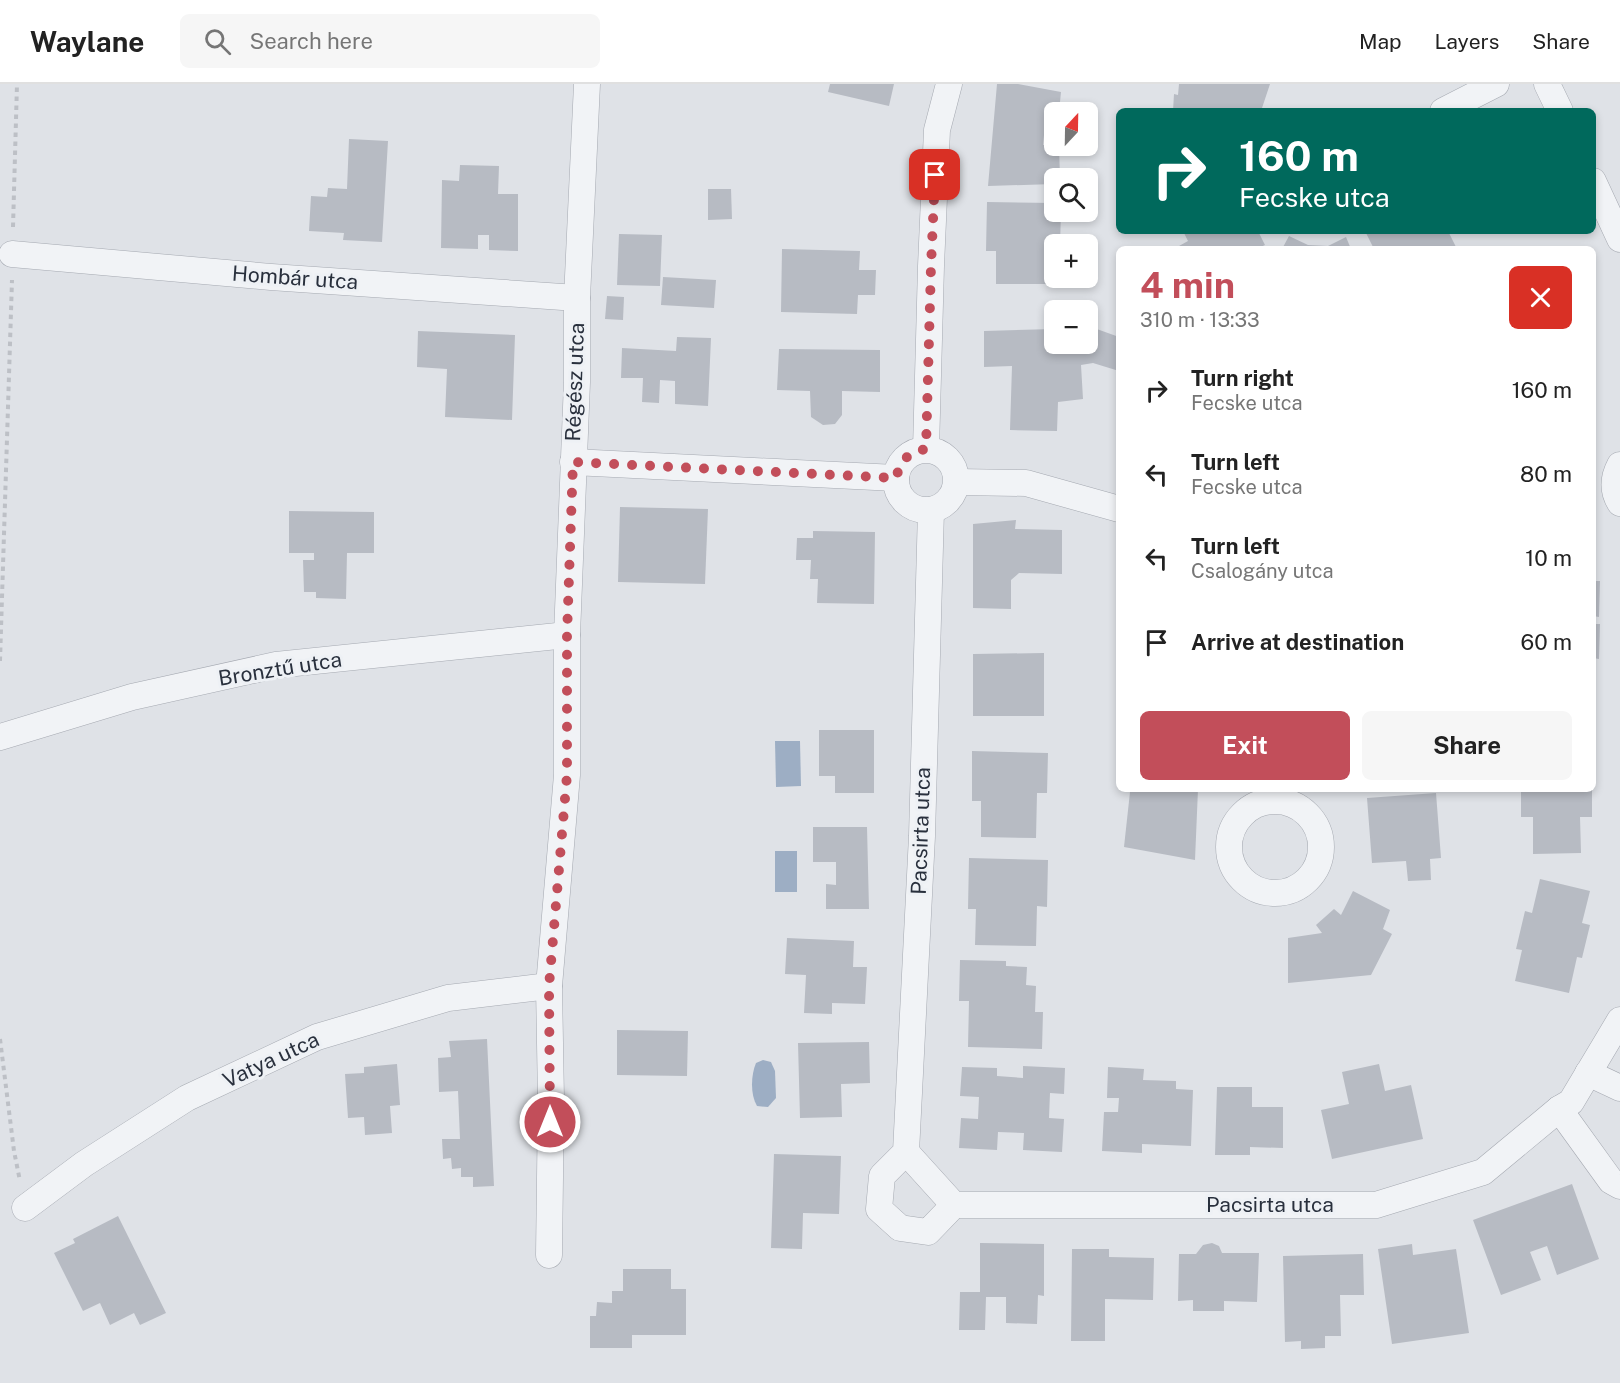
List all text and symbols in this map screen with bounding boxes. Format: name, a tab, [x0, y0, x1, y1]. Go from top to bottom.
search box	[180, 14, 600, 68]
text: Waylane	[30, 25, 144, 58]
icon: search	[201, 25, 234, 58]
text: Search here	[249, 28, 373, 54]
text: Map	[1359, 29, 1402, 54]
text: Layers	[1435, 29, 1499, 54]
text: Share	[1532, 29, 1590, 54]
north arrow	[1044, 102, 1098, 156]
map controls	[1044, 102, 1098, 354]
text: 160 m	[1239, 131, 1359, 180]
icon: right	[1140, 132, 1218, 210]
pin	[909, 149, 960, 200]
icon: arrive	[918, 158, 951, 191]
button: search	[1044, 168, 1098, 222]
text: Fecske utca	[1239, 181, 1390, 213]
button: +	[1044, 234, 1098, 288]
street label: Hombár utca	[231, 261, 359, 294]
text: 4 min	[1140, 264, 1235, 306]
button: close	[1509, 266, 1572, 329]
button: −	[1044, 300, 1098, 354]
text: 310 m · 13:33	[1140, 308, 1260, 332]
street label: Régész utca	[560, 322, 589, 442]
text: Turn right	[1191, 365, 1294, 391]
icon: right	[1140, 374, 1173, 407]
text: 160 m	[1512, 377, 1572, 403]
text: Fecske utca	[1191, 391, 1303, 415]
text: Turn left	[1191, 449, 1280, 475]
icon: left	[1140, 458, 1173, 491]
text: 80 m	[1520, 461, 1572, 487]
text: Fecske utca	[1191, 475, 1303, 499]
text: Turn left	[1191, 533, 1280, 559]
icon: left	[1140, 542, 1173, 575]
text: 10 m	[1525, 545, 1572, 571]
text: Csalogány utca	[1191, 559, 1334, 583]
icon: arrive	[1140, 626, 1173, 659]
text: Arrive at destination	[1191, 629, 1404, 655]
text: 60 m	[1521, 629, 1572, 655]
street label: Bronztű utca	[216, 646, 343, 691]
button: Exit	[1140, 711, 1350, 780]
button: Share	[1362, 711, 1572, 780]
street label: Pacsirta utca	[906, 767, 935, 895]
street label: Vatya utca	[219, 1026, 323, 1093]
position arrow	[518, 1090, 582, 1154]
street label: Pacsirta utca	[1206, 1192, 1334, 1217]

